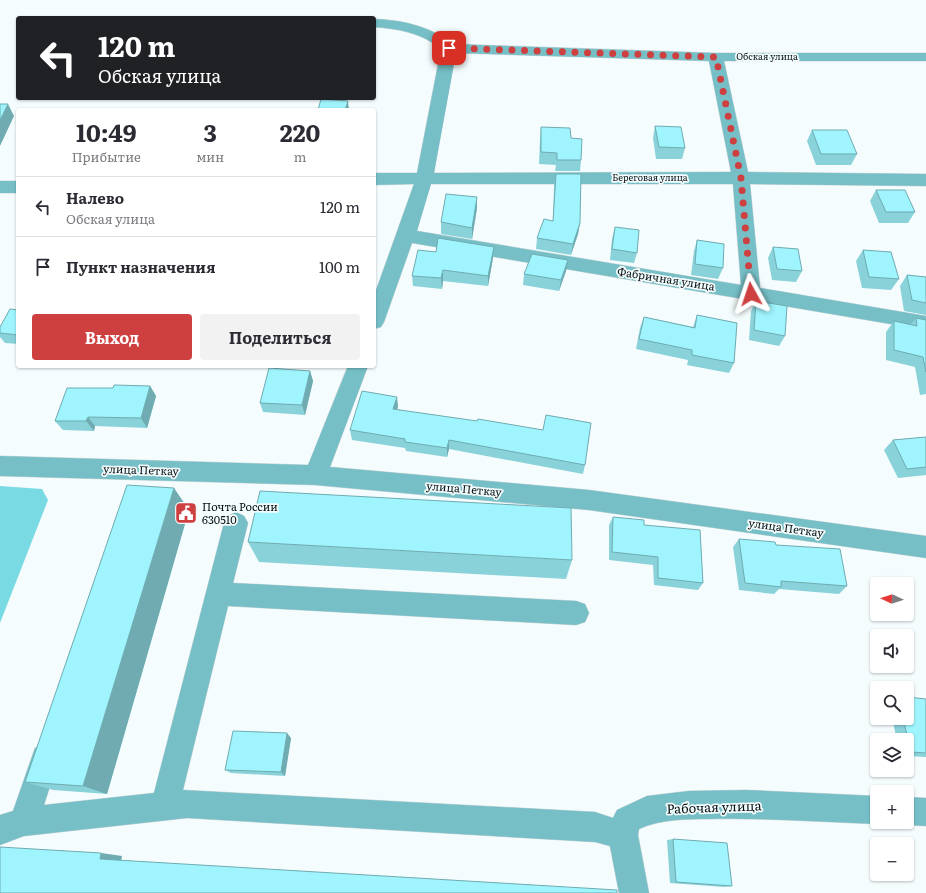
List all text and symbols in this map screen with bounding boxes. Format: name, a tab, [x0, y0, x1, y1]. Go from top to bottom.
text: 120 m	[98, 24, 175, 66]
pin	[432, 31, 466, 65]
icon: left	[32, 32, 84, 84]
icon: arrive	[438, 37, 460, 59]
street label: Обская улица	[736, 49, 798, 63]
text: Обская улица	[98, 62, 221, 89]
text: 10:49	[76, 114, 136, 149]
text: 3	[204, 114, 217, 149]
text: 220	[280, 114, 320, 149]
text: Прибытие	[72, 147, 141, 166]
text: мин	[196, 147, 224, 166]
text: m	[294, 147, 306, 166]
street label: Береговая улица	[612, 170, 688, 184]
text: Налево	[66, 186, 124, 209]
text: 120 m	[320, 195, 360, 218]
icon: left	[32, 196, 54, 218]
text: Обская улица	[66, 209, 155, 228]
text: Пункт назначения	[66, 255, 216, 278]
text: 100 m	[319, 255, 360, 278]
icon: arrive	[32, 256, 54, 278]
street label: Фабричная улица	[616, 262, 716, 294]
position arrow	[730, 273, 772, 315]
button: Выход	[32, 314, 192, 360]
button: Поделиться	[200, 314, 360, 360]
street label: улица Петкау	[103, 460, 180, 478]
street label: улица Петкау	[426, 477, 503, 499]
place label: Почта России 630510	[202, 498, 278, 527]
public building icon: Почта России 630510	[173, 500, 199, 526]
street label: улица Петкау	[748, 514, 825, 540]
north arrow	[870, 577, 914, 621]
map controls	[870, 577, 914, 881]
button: sound	[870, 629, 914, 673]
button: search	[870, 681, 914, 725]
button: layers	[870, 733, 914, 777]
button: +	[870, 785, 914, 829]
street label: Рабочая улица	[666, 795, 762, 818]
button: −	[870, 837, 914, 881]

